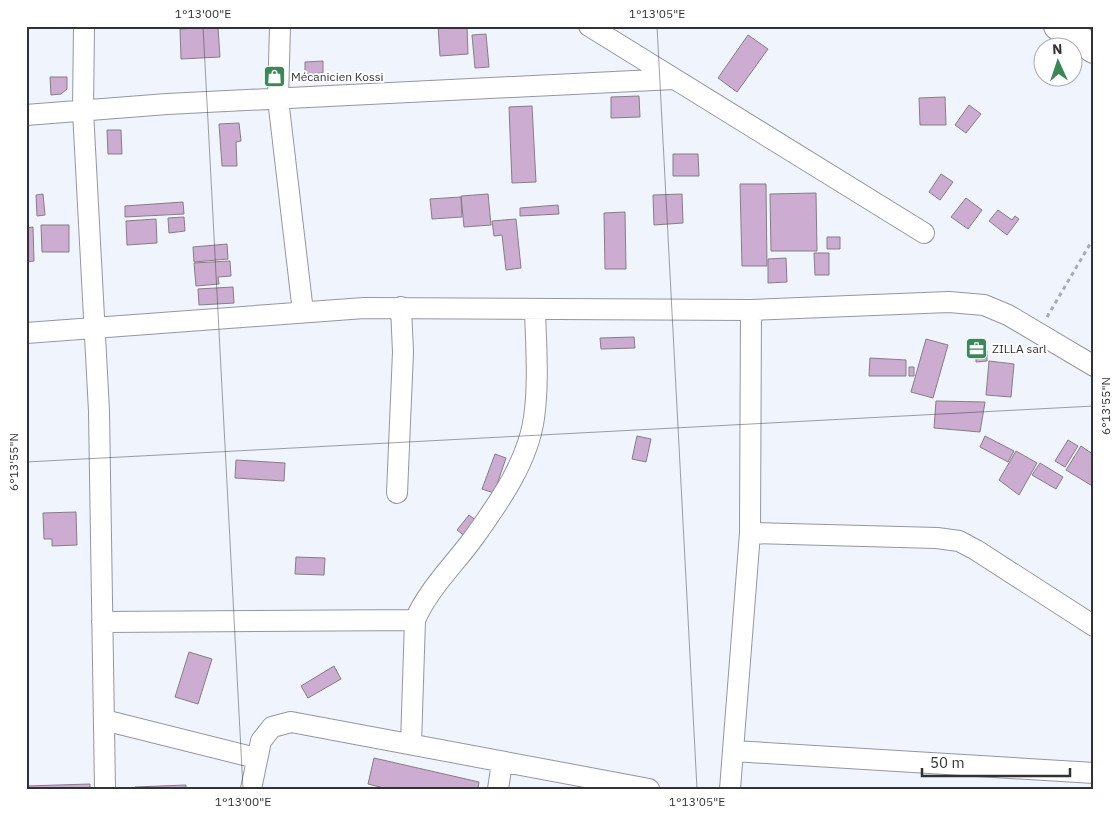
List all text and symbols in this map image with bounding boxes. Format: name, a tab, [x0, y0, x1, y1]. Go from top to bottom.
text: 1°13'00"E	[175, 6, 231, 21]
text: 1°13'05"E	[629, 6, 685, 21]
north arrow	[1032, 38, 1082, 88]
text: N	[1052, 40, 1063, 58]
shop icon: Mécanicien Kossi	[263, 65, 287, 89]
place label: Mécanicien Kossi	[291, 69, 384, 84]
office icon: ZILLA sarl	[964, 337, 988, 361]
place label: ZILLA sarl	[992, 341, 1046, 356]
text: 6°13'55"N	[1098, 377, 1113, 435]
text: 6°13'55"N	[6, 433, 21, 491]
scale bar	[922, 745, 1070, 777]
text: 50 m	[930, 753, 965, 772]
text: 1°13'00"E	[215, 794, 271, 809]
text: 1°13'05"E	[669, 794, 725, 809]

